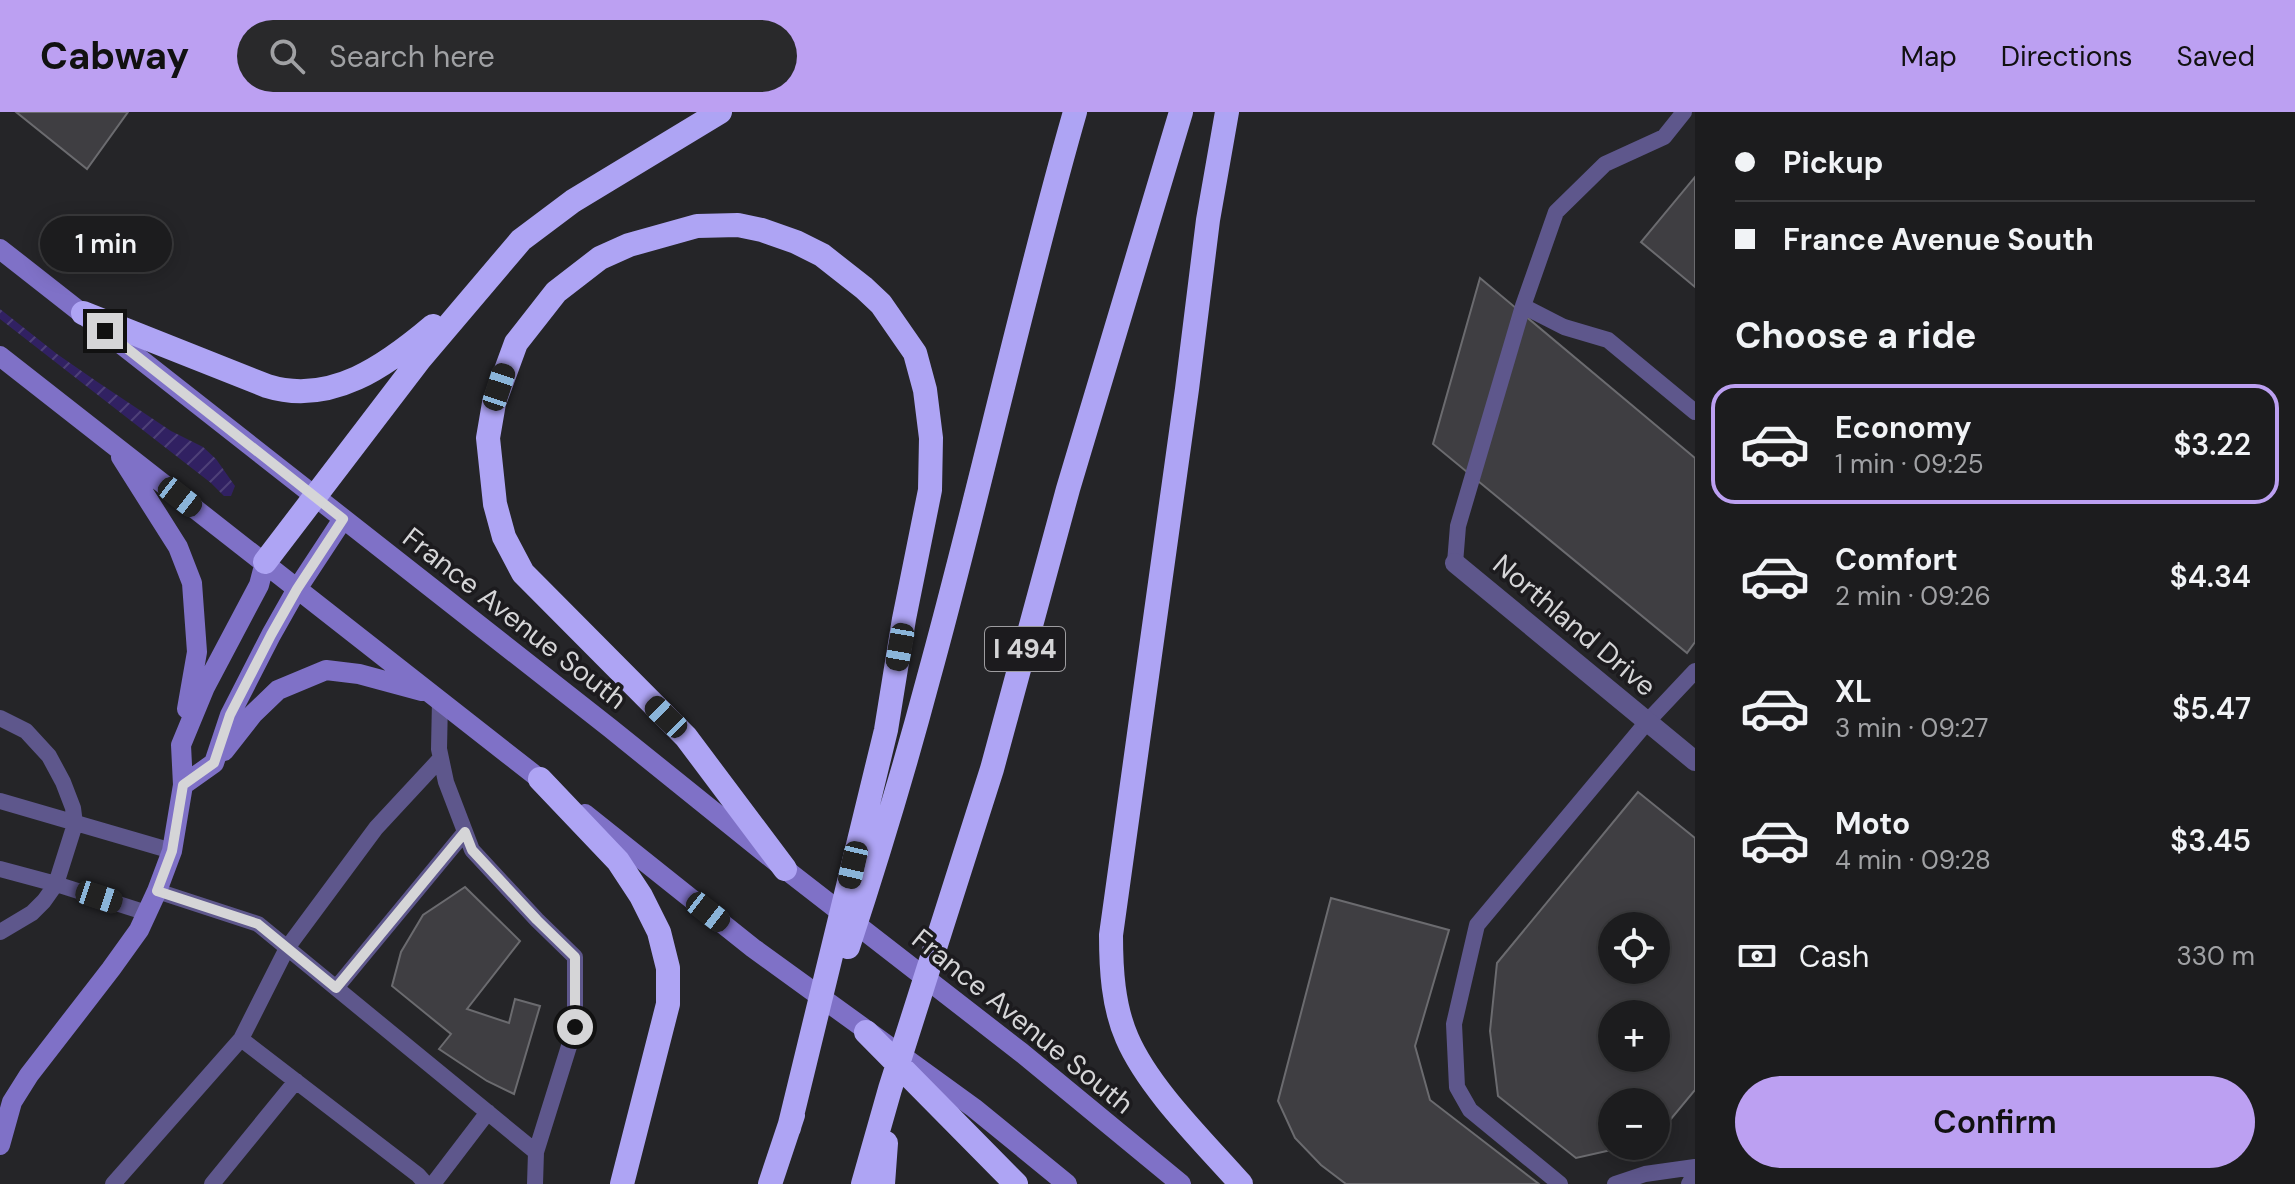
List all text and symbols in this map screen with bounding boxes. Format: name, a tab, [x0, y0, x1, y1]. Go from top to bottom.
search box	[237, 20, 797, 92]
text: Cabway	[40, 31, 189, 81]
icon: search	[265, 34, 309, 78]
text: Search here	[329, 37, 495, 76]
text: Map	[1900, 38, 1957, 75]
text: Directions	[2001, 38, 2133, 75]
text: Saved	[2177, 38, 2255, 75]
text: Pickup	[1783, 143, 1883, 182]
callout: 1 min	[39, 215, 171, 271]
text: France Avenue South	[1783, 220, 2094, 259]
text: 1 min	[75, 227, 137, 261]
text: Choose a ride	[1735, 312, 1976, 359]
route end	[87, 313, 123, 349]
car	[480, 360, 518, 414]
icon: car	[1739, 408, 1811, 480]
text: Economy	[1835, 408, 1972, 447]
text: $3.22	[2173, 425, 2251, 464]
text: 1 min · 09:25	[1835, 447, 1984, 481]
car	[154, 473, 206, 521]
street label: France Avenue South	[395, 519, 634, 717]
icon: car	[1739, 540, 1811, 612]
text: Comfort	[1835, 540, 1958, 579]
street label: Northland Drive	[1485, 546, 1664, 705]
text: $4.34	[2170, 557, 2251, 596]
text: 2 min · 09:26	[1835, 579, 1991, 613]
car	[884, 621, 916, 673]
road number: I 494	[985, 627, 1065, 671]
icon: car	[1739, 672, 1811, 744]
text: XL	[1835, 672, 1872, 711]
text: $5.47	[2172, 689, 2251, 728]
car	[640, 692, 692, 742]
text: 3 min · 09:27	[1835, 711, 1988, 745]
icon: car	[1739, 804, 1811, 876]
text: Moto	[1835, 804, 1910, 843]
text: $3.45	[2170, 821, 2251, 860]
car	[836, 839, 870, 891]
text: 4 min · 09:28	[1835, 843, 1991, 877]
car	[72, 878, 126, 916]
car	[682, 888, 734, 936]
map controls	[1598, 912, 1670, 1160]
button: locate	[1598, 912, 1670, 984]
street label: France Avenue South	[904, 921, 1141, 1122]
icon: cash	[1735, 934, 1779, 978]
text: Cash	[1799, 937, 1869, 976]
text: 330 m	[2176, 939, 2255, 973]
button: +	[1598, 1000, 1670, 1072]
route start	[557, 1009, 593, 1045]
button: Confirm	[1735, 1076, 2255, 1168]
button: −	[1598, 1088, 1670, 1160]

